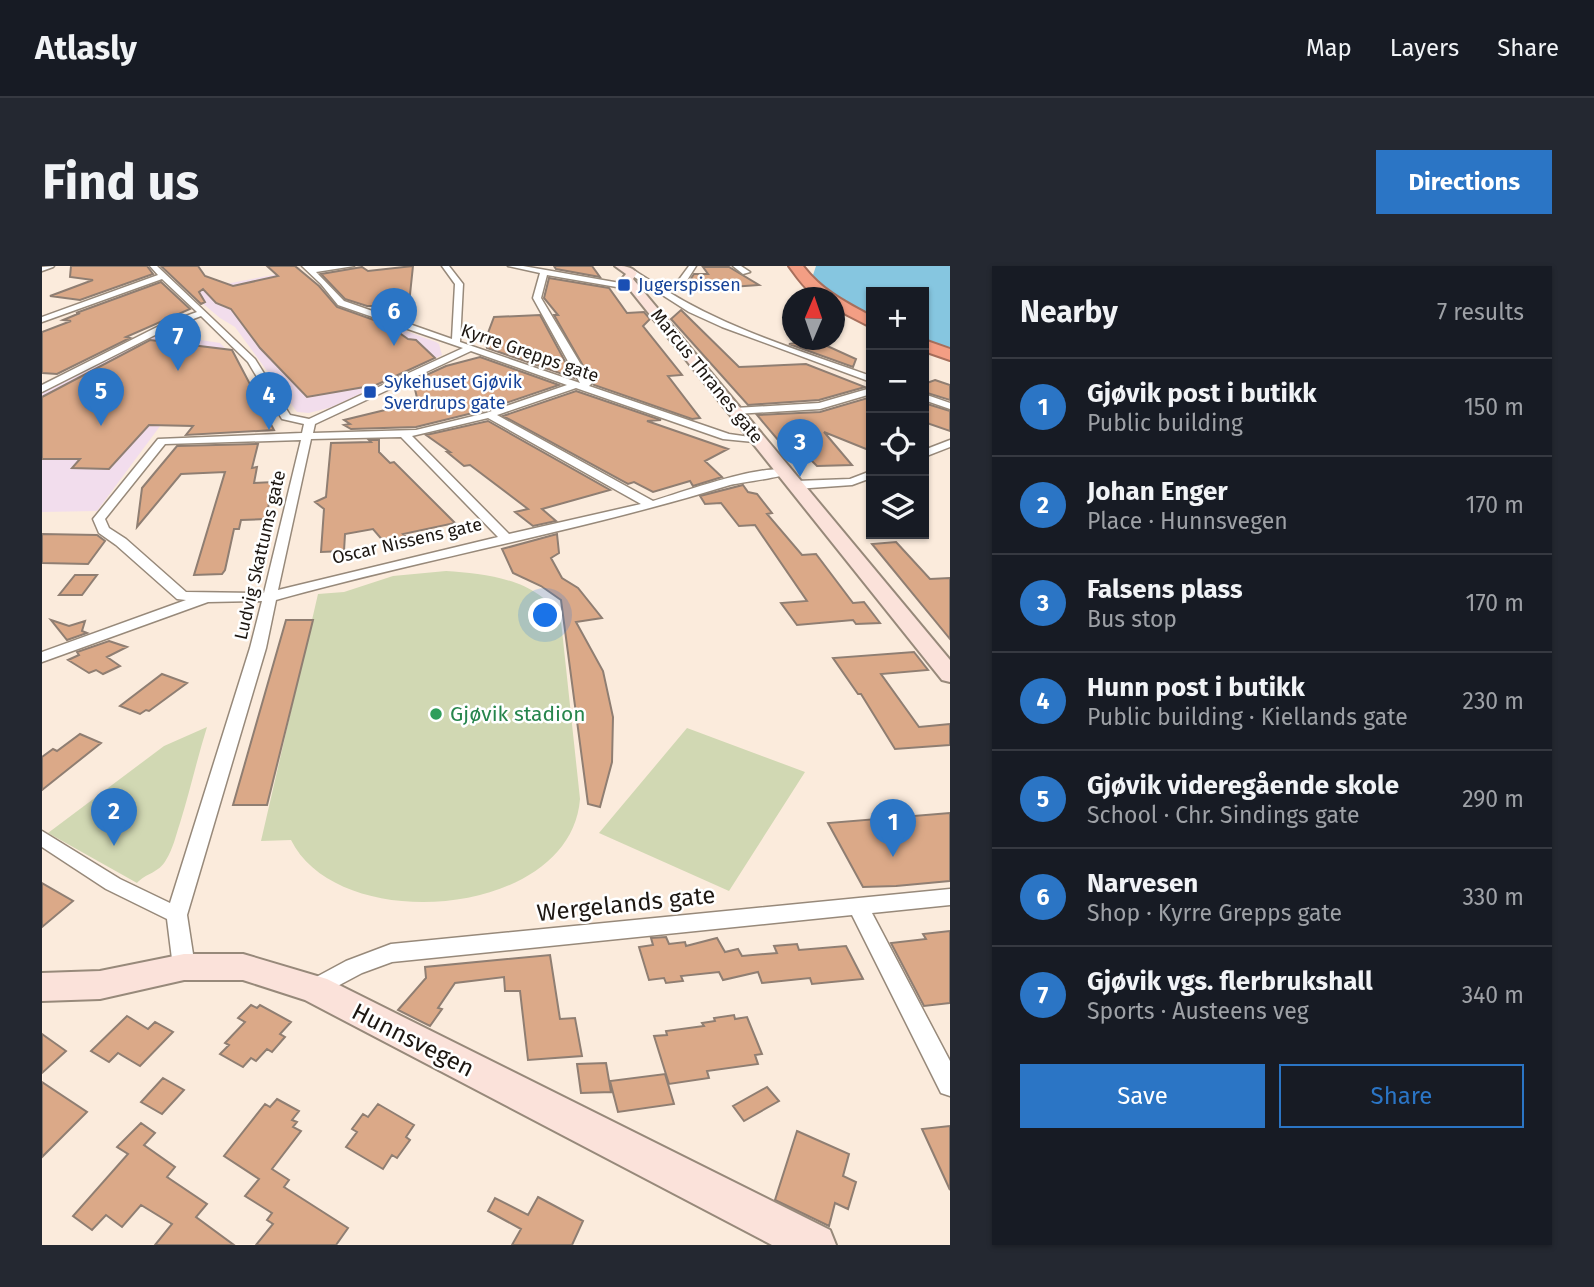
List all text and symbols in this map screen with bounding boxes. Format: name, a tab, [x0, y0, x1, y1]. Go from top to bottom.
text: Atlasly	[35, 28, 137, 68]
text: Map	[1306, 34, 1352, 62]
text: Layers	[1390, 34, 1459, 62]
text: Share	[1497, 34, 1559, 62]
button: Directions	[1376, 150, 1552, 214]
text: Find us	[42, 153, 199, 212]
place label: Jugerspissen	[638, 274, 741, 296]
marker: Jugerspissen	[616, 277, 632, 293]
north arrow	[782, 287, 845, 350]
map controls	[866, 287, 929, 539]
button: +	[866, 287, 929, 350]
pin: 6	[371, 288, 417, 346]
text: Nearby	[1020, 294, 1118, 330]
text: 7 results	[1437, 298, 1524, 326]
street label: Marcus Thranes gate	[646, 304, 768, 448]
pin: 7	[155, 313, 201, 371]
street label: Kyrre Grepps gate	[458, 319, 602, 387]
button: −	[866, 350, 929, 413]
pin: 5	[78, 368, 124, 426]
place label: Sykehuset Gjøvik Sverdrups gate	[384, 371, 523, 414]
pin: 4	[246, 372, 292, 430]
text: Gjøvik post i butikk	[1087, 378, 1317, 409]
marker: Sykehuset Gjøvik Sverdrups gate	[362, 384, 378, 400]
text: 1	[1038, 393, 1048, 421]
text: 150 m	[1464, 393, 1524, 421]
text: Public building	[1087, 409, 1243, 437]
button: locate	[866, 413, 929, 476]
pin: 3	[777, 419, 823, 477]
street label: Ludvig Skattums gate	[230, 468, 290, 642]
button: layers	[866, 476, 929, 539]
text: Johan Enger	[1087, 476, 1228, 507]
text: 2	[1037, 491, 1049, 519]
text: 170 m	[1465, 491, 1524, 519]
text: Place · Hunnsvegen	[1087, 507, 1288, 535]
street label: Oscar Nissens gate	[330, 513, 484, 569]
text: Falsens plass	[1087, 574, 1242, 605]
text: 3	[1037, 589, 1049, 617]
text: 170 m	[1465, 589, 1524, 617]
your location	[528, 598, 562, 632]
text: Bus stop	[1087, 605, 1177, 633]
text: Hunn post i butikk	[1087, 672, 1305, 703]
text: 4	[1037, 687, 1050, 715]
text: 230 m	[1463, 687, 1524, 715]
place label: Gjøvik stadion	[450, 701, 586, 727]
text: Public building · Kiellands gate	[1087, 703, 1408, 731]
marker: Gjøvik stadion	[428, 706, 444, 722]
text: Gjøvik videregående skole	[1087, 770, 1399, 801]
text: 5	[1037, 785, 1049, 813]
text: 290 m	[1462, 785, 1524, 813]
pin: 2	[91, 788, 137, 846]
pin: 1	[870, 799, 916, 857]
text: School · Chr. Sindings gate	[1087, 801, 1359, 829]
text: Narvesen	[1087, 868, 1198, 899]
street label: Wergelands gate	[535, 881, 717, 927]
text: 6	[1037, 883, 1049, 911]
text: 330 m	[1462, 883, 1524, 911]
text: Shop · Kyrre Grepps gate	[1087, 899, 1342, 927]
text: Gjøvik vgs. flerbrukshall	[1087, 966, 1373, 997]
text: 7	[1038, 981, 1048, 1009]
text: 340 m	[1462, 981, 1524, 1009]
street label: Hunnsvegen	[347, 997, 479, 1083]
text: Sports · Austeens veg	[1087, 997, 1309, 1025]
button: Save	[1020, 1064, 1265, 1128]
button: Share	[1279, 1064, 1524, 1128]

